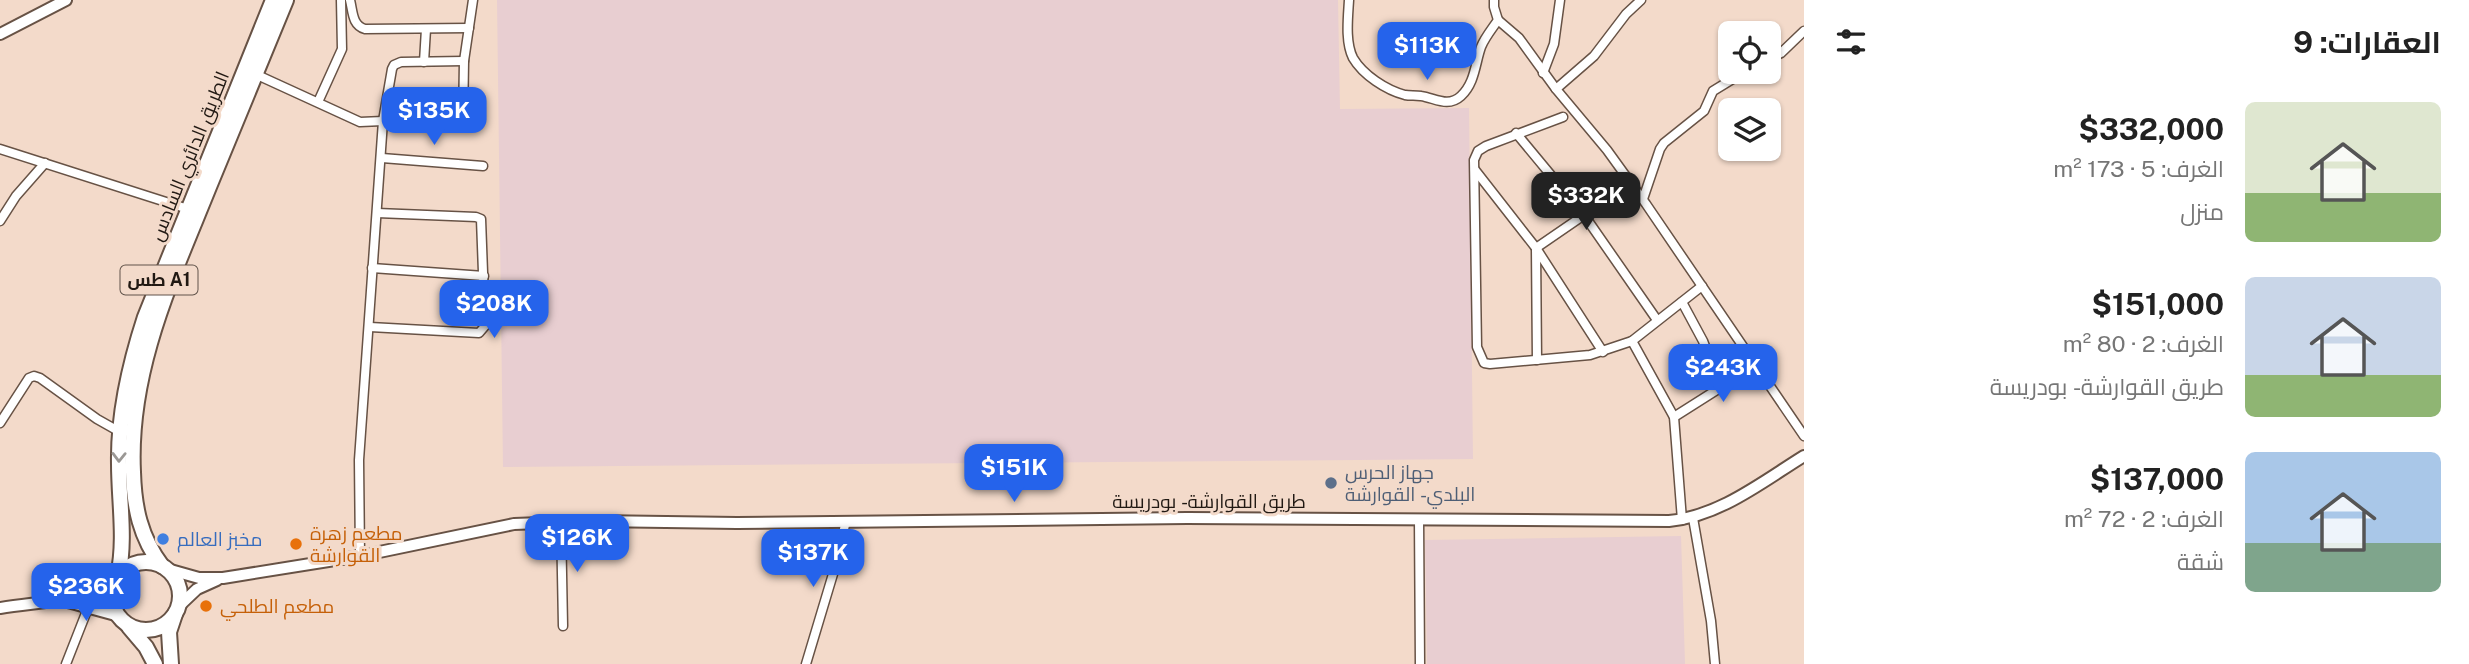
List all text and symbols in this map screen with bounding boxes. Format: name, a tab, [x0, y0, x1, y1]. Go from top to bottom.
map controls	[1718, 21, 1781, 161]
button: locate	[1718, 21, 1781, 84]
pin: $113K	[1378, 22, 1476, 82]
icon: filters	[1832, 23, 1870, 61]
text: العقارات: 9	[2293, 24, 2441, 60]
text: $113K	[1393, 31, 1461, 58]
street label: الطريق الدائري السادس	[145, 68, 237, 246]
pin: $135K	[385, 88, 483, 147]
text: $135K	[398, 96, 470, 123]
button: layers	[1718, 98, 1781, 161]
text: $332,000	[2079, 111, 2224, 147]
icon: home	[2301, 130, 2385, 214]
text: الغرف: 5 · 173 m²	[2053, 155, 2224, 182]
pin: $332K	[1537, 173, 1635, 232]
text: $332K	[1547, 181, 1625, 208]
text: منزل	[2180, 198, 2224, 225]
road number: طس A1	[120, 266, 198, 294]
pin: $208K	[445, 280, 543, 340]
text: $151,000	[2092, 286, 2224, 322]
text: $208K	[456, 289, 532, 316]
icon: home	[2301, 305, 2385, 389]
text: الغرف: 2 · 80 m²	[2063, 330, 2224, 357]
pin: $243K	[1674, 344, 1772, 404]
text: $243K	[1684, 353, 1762, 380]
text: طريق القوارشة - بودريسة	[1990, 373, 2224, 400]
pin: $151K	[965, 444, 1063, 504]
one-way arrow	[111, 452, 127, 463]
text: $151K	[980, 453, 1048, 480]
place label: جهاز الحرس البلدي - القوارشة	[1345, 461, 1475, 509]
text: $137,000	[2090, 461, 2224, 497]
marker: جهاز الحرس البلدي - القوارشة	[1323, 475, 1339, 491]
icon: home	[2301, 480, 2385, 564]
street label: طريق القوارشة - بودريسة	[1112, 490, 1306, 514]
text: الغرف: 2 · 72 m²	[2064, 505, 2224, 532]
pin: $126K	[528, 514, 626, 574]
place label: مطعم زهرة القوارشة	[310, 522, 403, 567]
text: $126K	[541, 523, 613, 550]
place label: مخبز العالم	[177, 528, 262, 553]
pin: $137K	[764, 530, 862, 589]
marker: مخبز العالم	[155, 531, 171, 547]
marker: مطعم زهرة القوارشة	[288, 536, 304, 552]
text: $137K	[777, 538, 849, 565]
text: شقة	[2177, 548, 2224, 575]
pin: $236K	[37, 564, 135, 623]
text: $236K	[47, 572, 125, 599]
place label: مطعم الطلحي	[220, 595, 334, 621]
marker: مطعم الطلحي	[198, 598, 214, 614]

